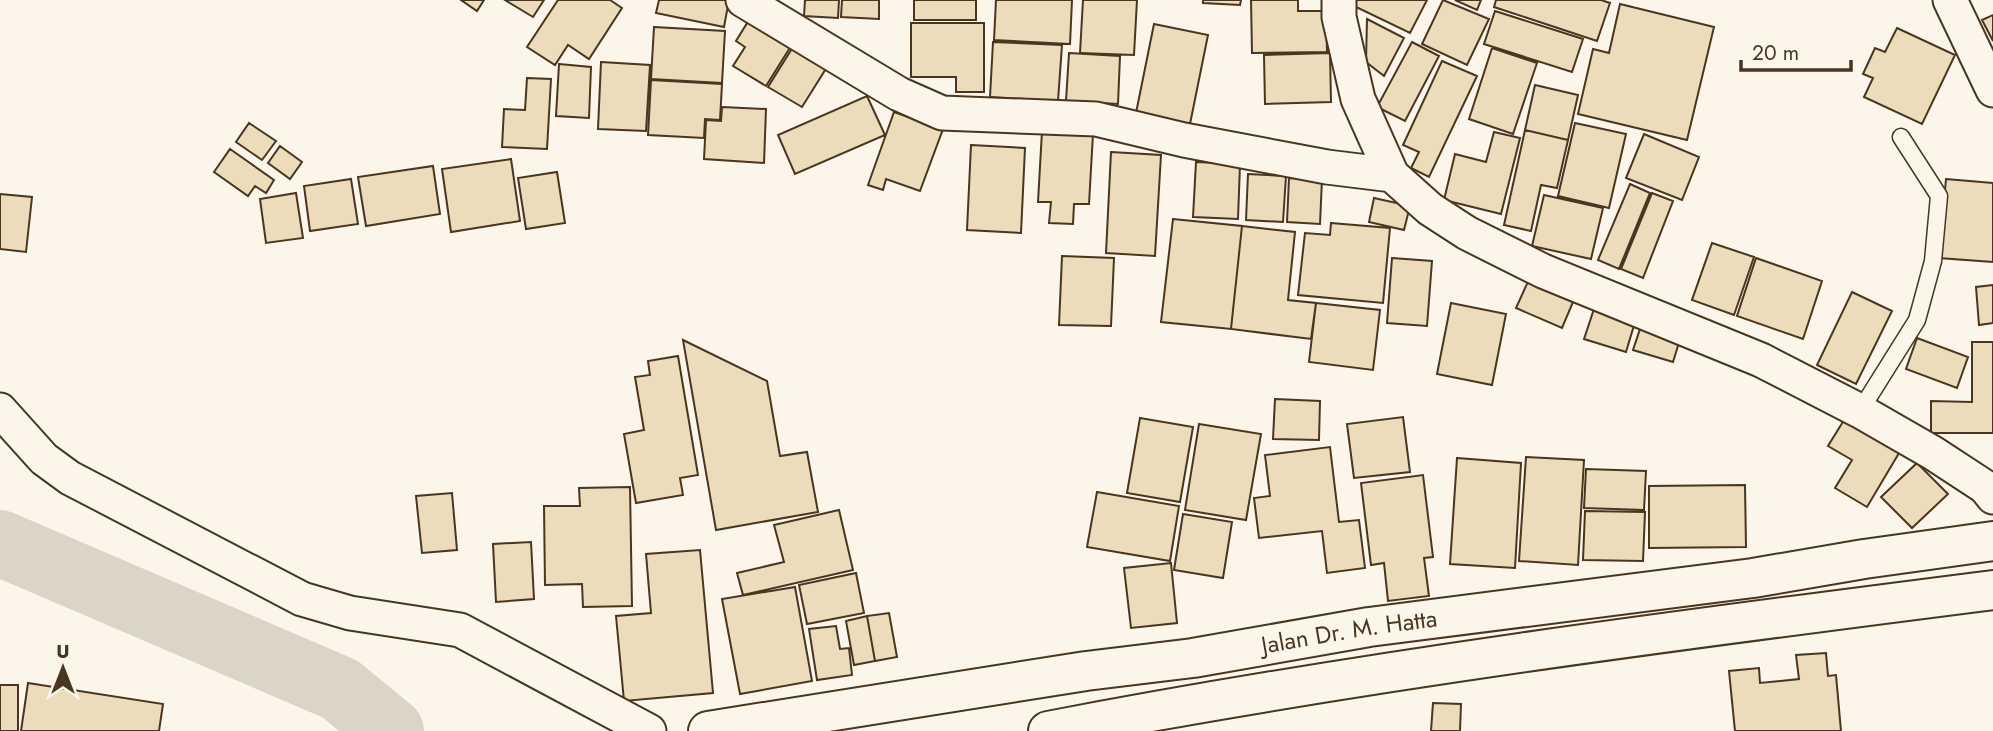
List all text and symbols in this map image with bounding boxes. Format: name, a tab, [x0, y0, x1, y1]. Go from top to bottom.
scale bar	[1741, 28, 1851, 72]
text: 20 m	[1752, 38, 1799, 68]
street label: Jalan Dr. M. Hatta	[1256, 600, 1439, 663]
north arrow	[28, 633, 98, 703]
text: U	[56, 638, 70, 665]

